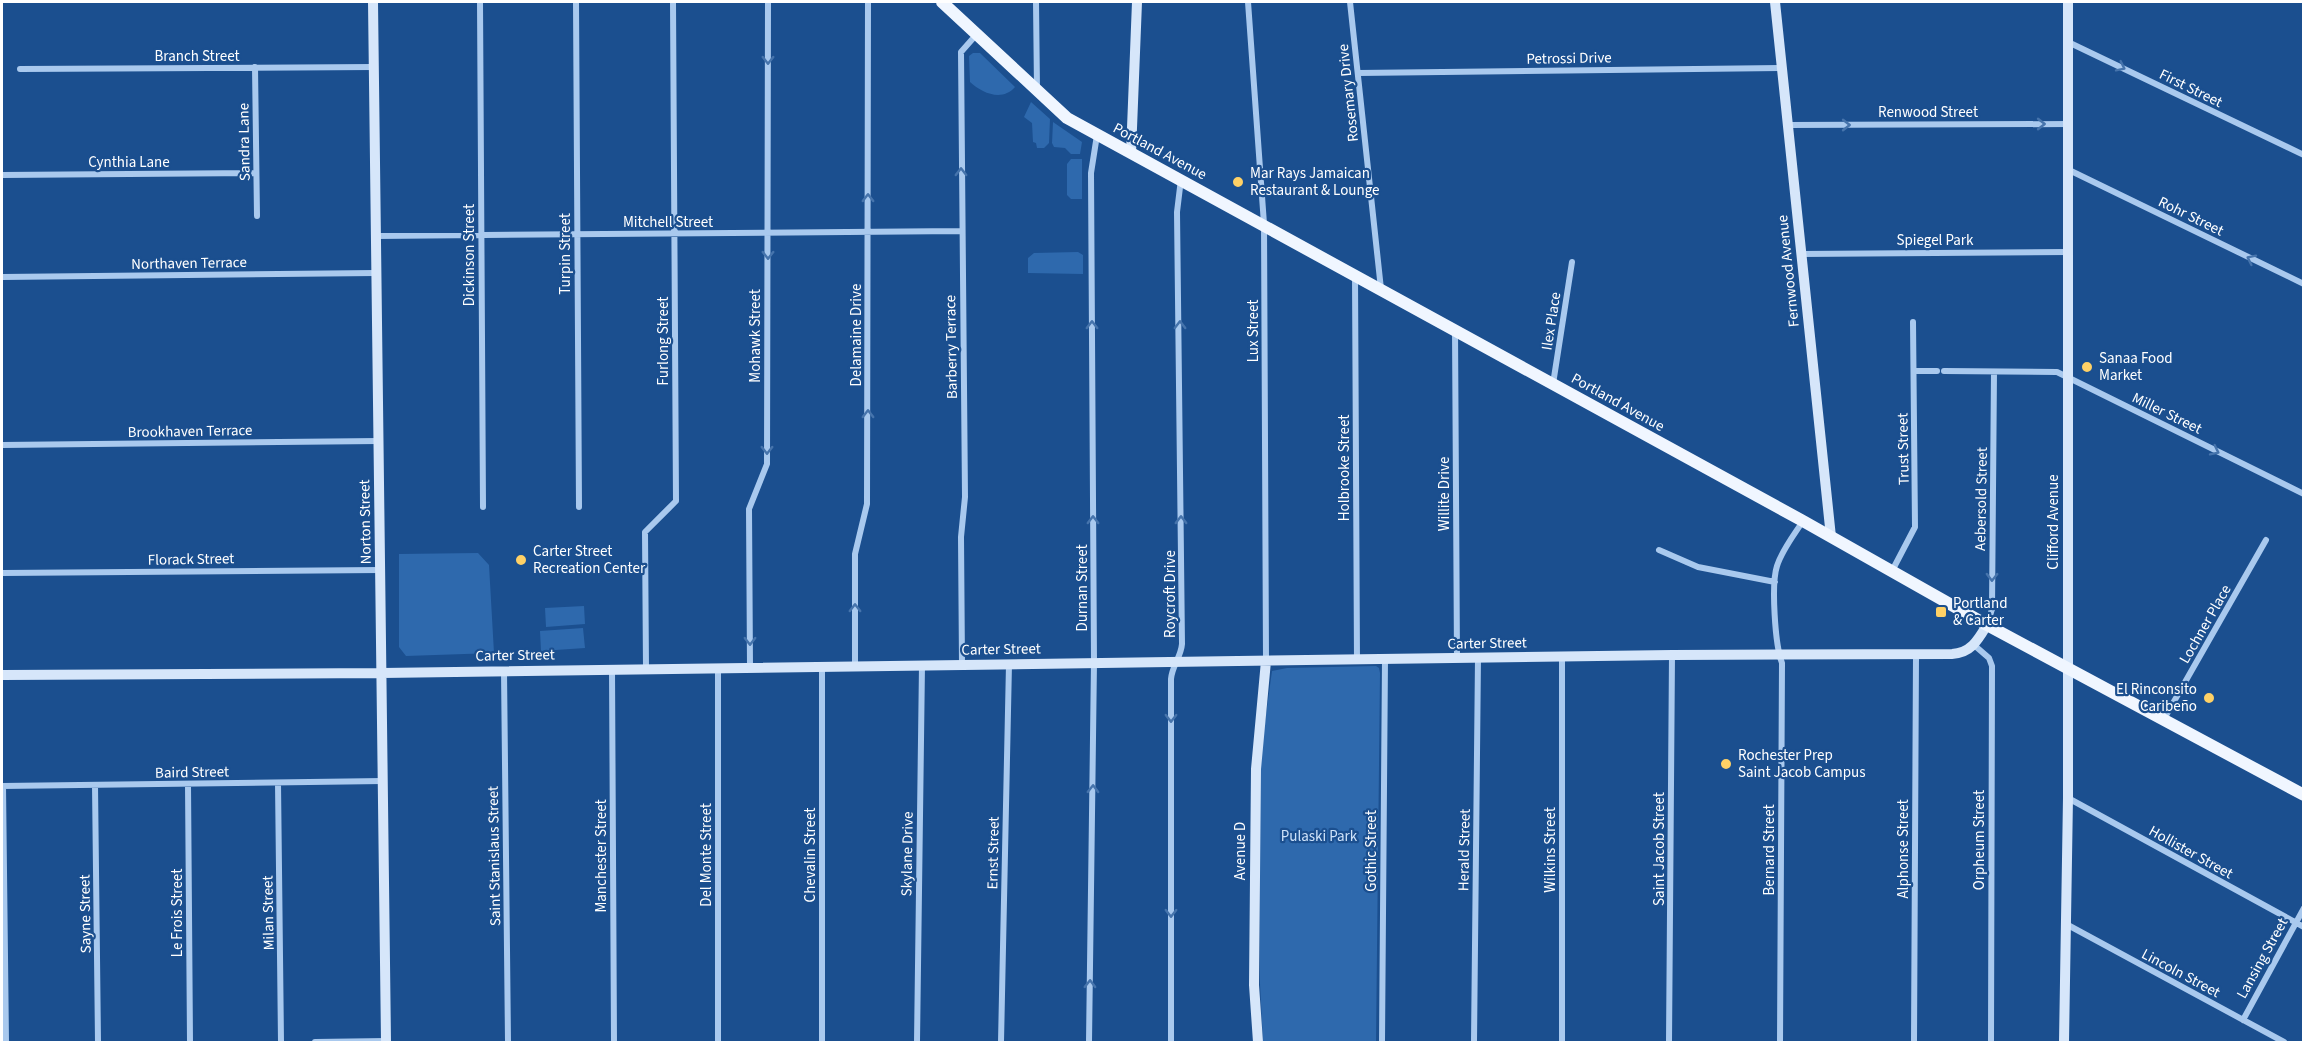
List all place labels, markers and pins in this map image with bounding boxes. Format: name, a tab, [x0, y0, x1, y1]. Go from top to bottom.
place label: Mar Rays Jamaican Restaurant & Lounge	[1250, 163, 1380, 201]
marker: Mar Rays Jamaican Restaurant & Lounge	[1231, 175, 1245, 189]
place label: Sanaa Food Market	[2099, 348, 2173, 386]
marker: Sanaa Food Market	[2080, 360, 2094, 374]
place label: Carter Street Recreation Center	[533, 541, 646, 579]
marker: Carter Street Recreation Center	[514, 553, 528, 567]
place label: Portland & Carter	[1953, 593, 2007, 631]
marker: Portland & Carter	[1934, 605, 1948, 619]
place label: El Rinconsito Caribeño	[2116, 679, 2197, 717]
marker: El Rinconsito Caribeño	[2202, 691, 2216, 705]
place label: Rochester Prep Saint Jacob Campus	[1738, 745, 1866, 783]
marker: Rochester Prep Saint Jacob Campus	[1719, 757, 1733, 771]

